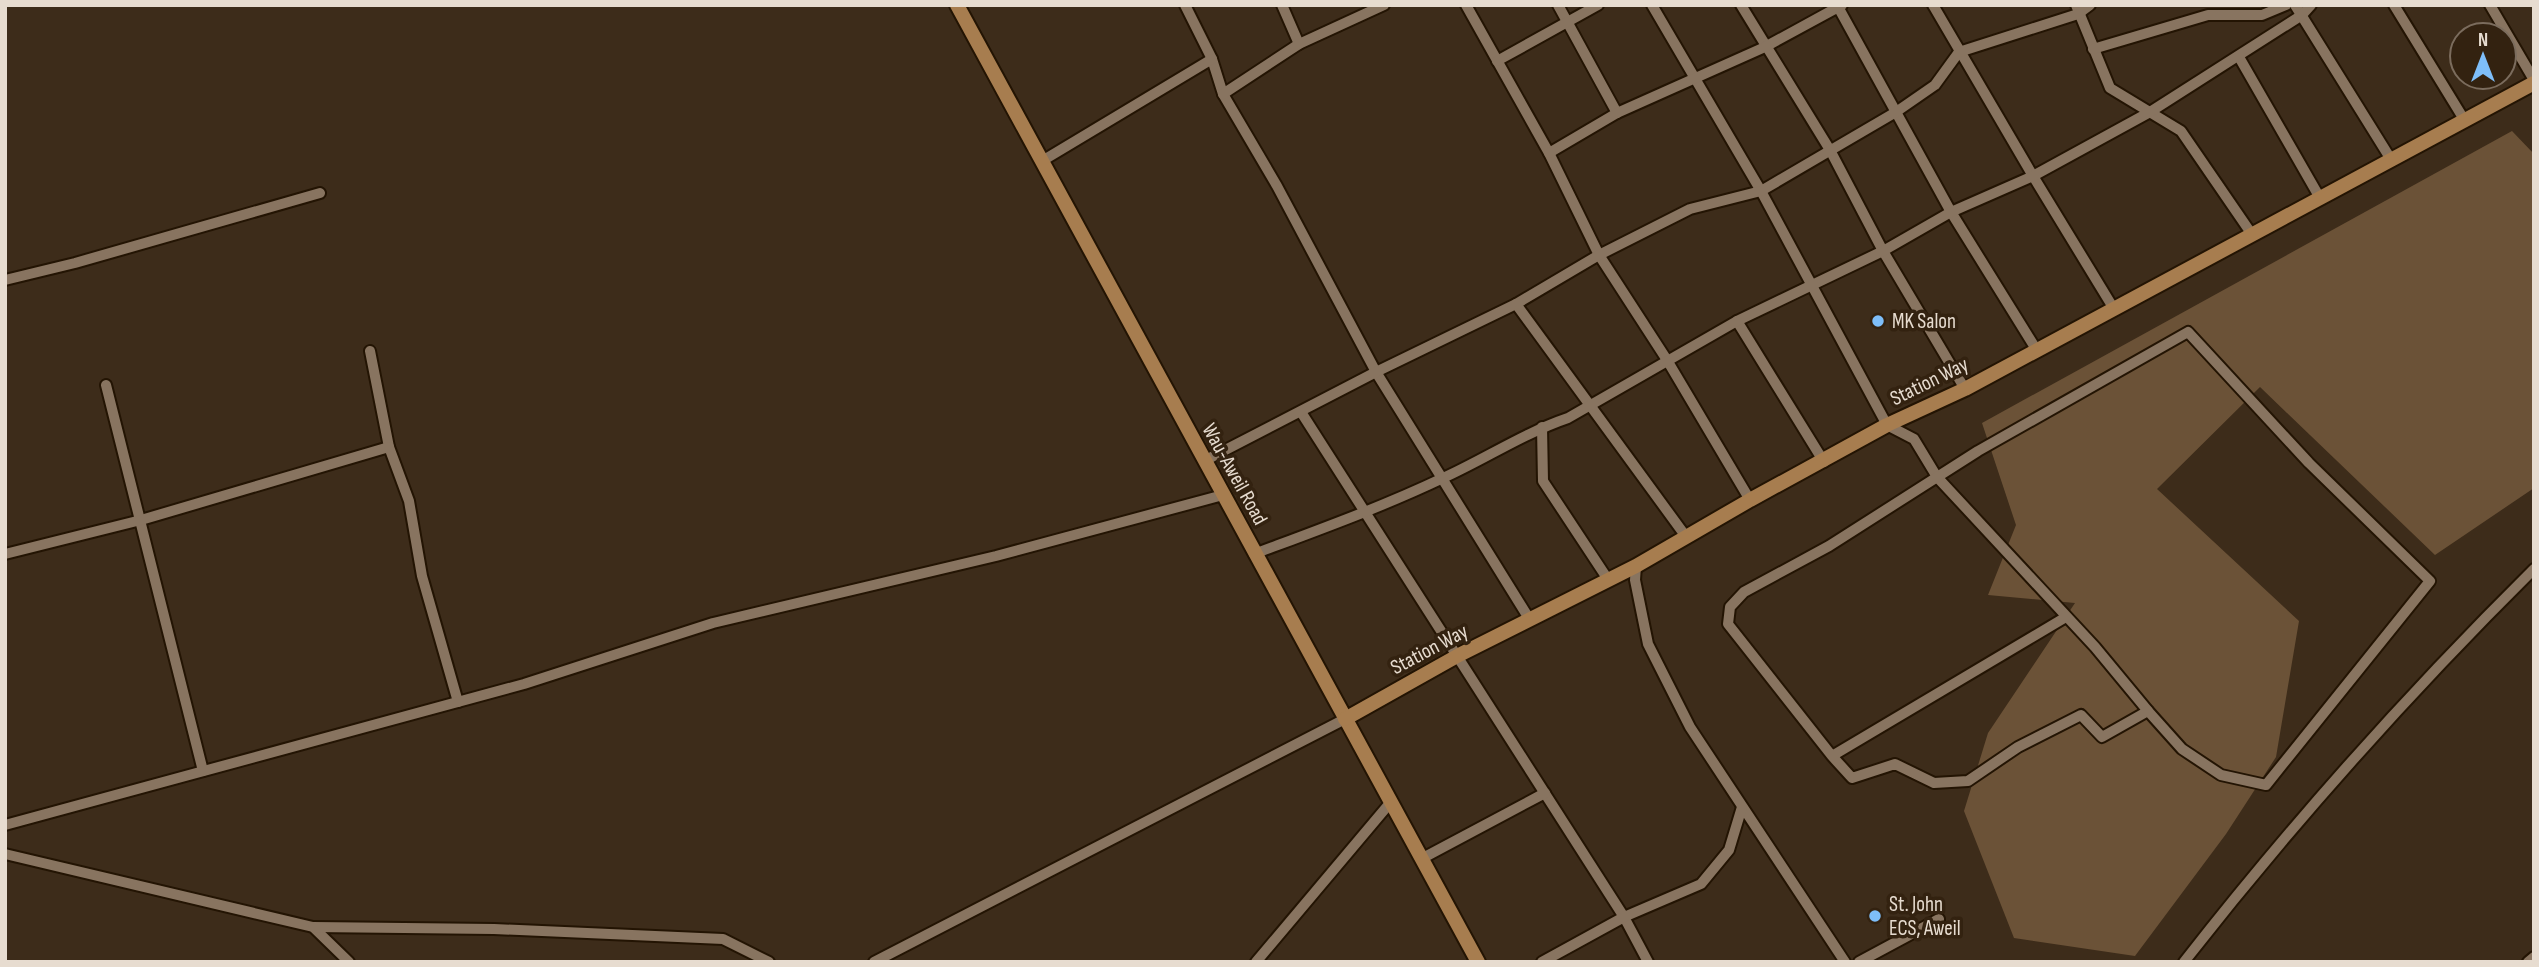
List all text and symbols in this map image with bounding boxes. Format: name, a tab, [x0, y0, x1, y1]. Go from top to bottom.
north arrow	[2448, 21, 2518, 91]
text: N	[2478, 29, 2488, 52]
place label: MK Salon	[1892, 309, 1956, 334]
marker: MK Salon	[1870, 313, 1886, 329]
street label: Station Way	[1886, 352, 1972, 411]
street label: Wau-Aweil Road	[1196, 419, 1273, 529]
street label: Station Way	[1386, 619, 1472, 680]
place label: St. John ECS, Aweil	[1889, 892, 1961, 941]
marker: St. John ECS, Aweil	[1867, 908, 1883, 924]

